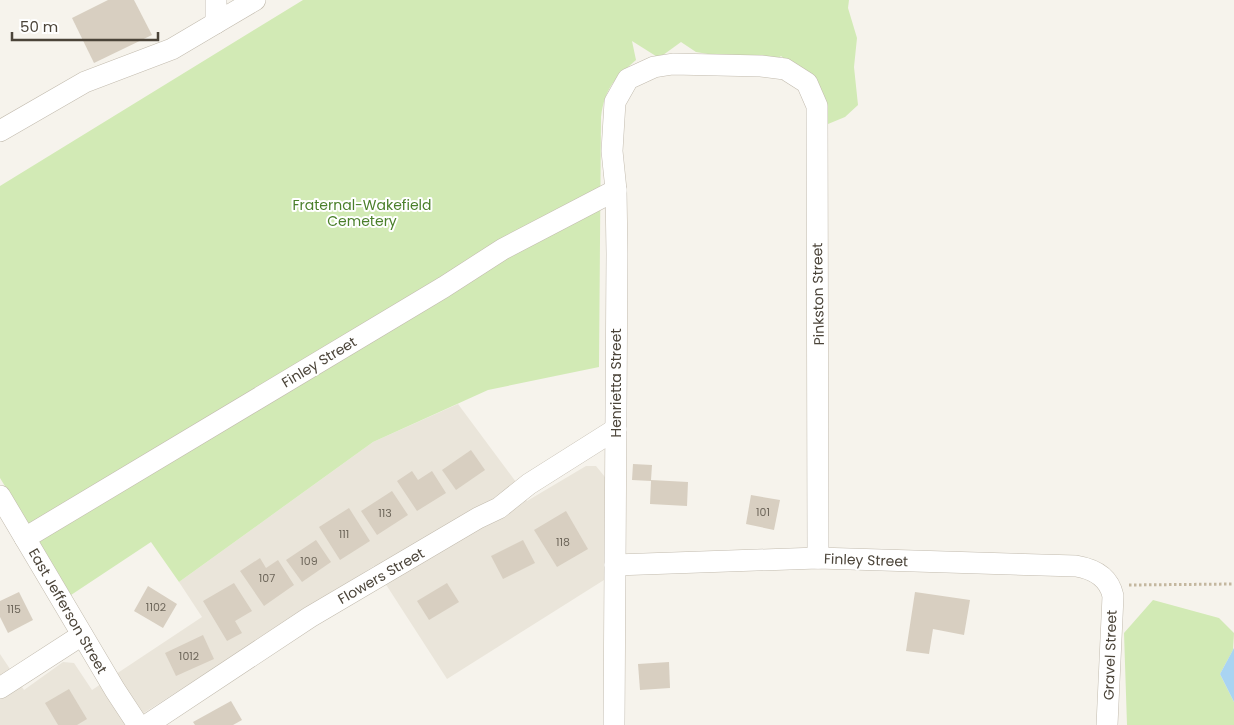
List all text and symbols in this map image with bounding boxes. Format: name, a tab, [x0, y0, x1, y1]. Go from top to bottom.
scale bar	[12, 10, 159, 42]
text: 50 m	[20, 16, 58, 37]
park label: Fraternal-Wakefield Cemetery	[293, 195, 431, 231]
street label: Pinkston Street	[807, 242, 829, 346]
street label: Henrietta Street	[606, 328, 626, 438]
street label: Finley Street	[278, 332, 360, 392]
house number: 101	[756, 504, 770, 520]
house number: 113	[378, 505, 392, 521]
house number: 111	[339, 526, 349, 542]
house number: 118	[556, 534, 570, 550]
street label: Flowers Street	[334, 543, 428, 609]
street label: East Jefferson Street	[24, 545, 112, 677]
street label: Finley Street	[824, 549, 908, 571]
house number: 109	[300, 553, 318, 569]
house number: 107	[259, 570, 275, 586]
house number: 1102	[146, 599, 166, 615]
house number: 115	[7, 601, 21, 617]
street label: Gravel Street	[1098, 610, 1122, 700]
house number: 1012	[179, 648, 199, 664]

